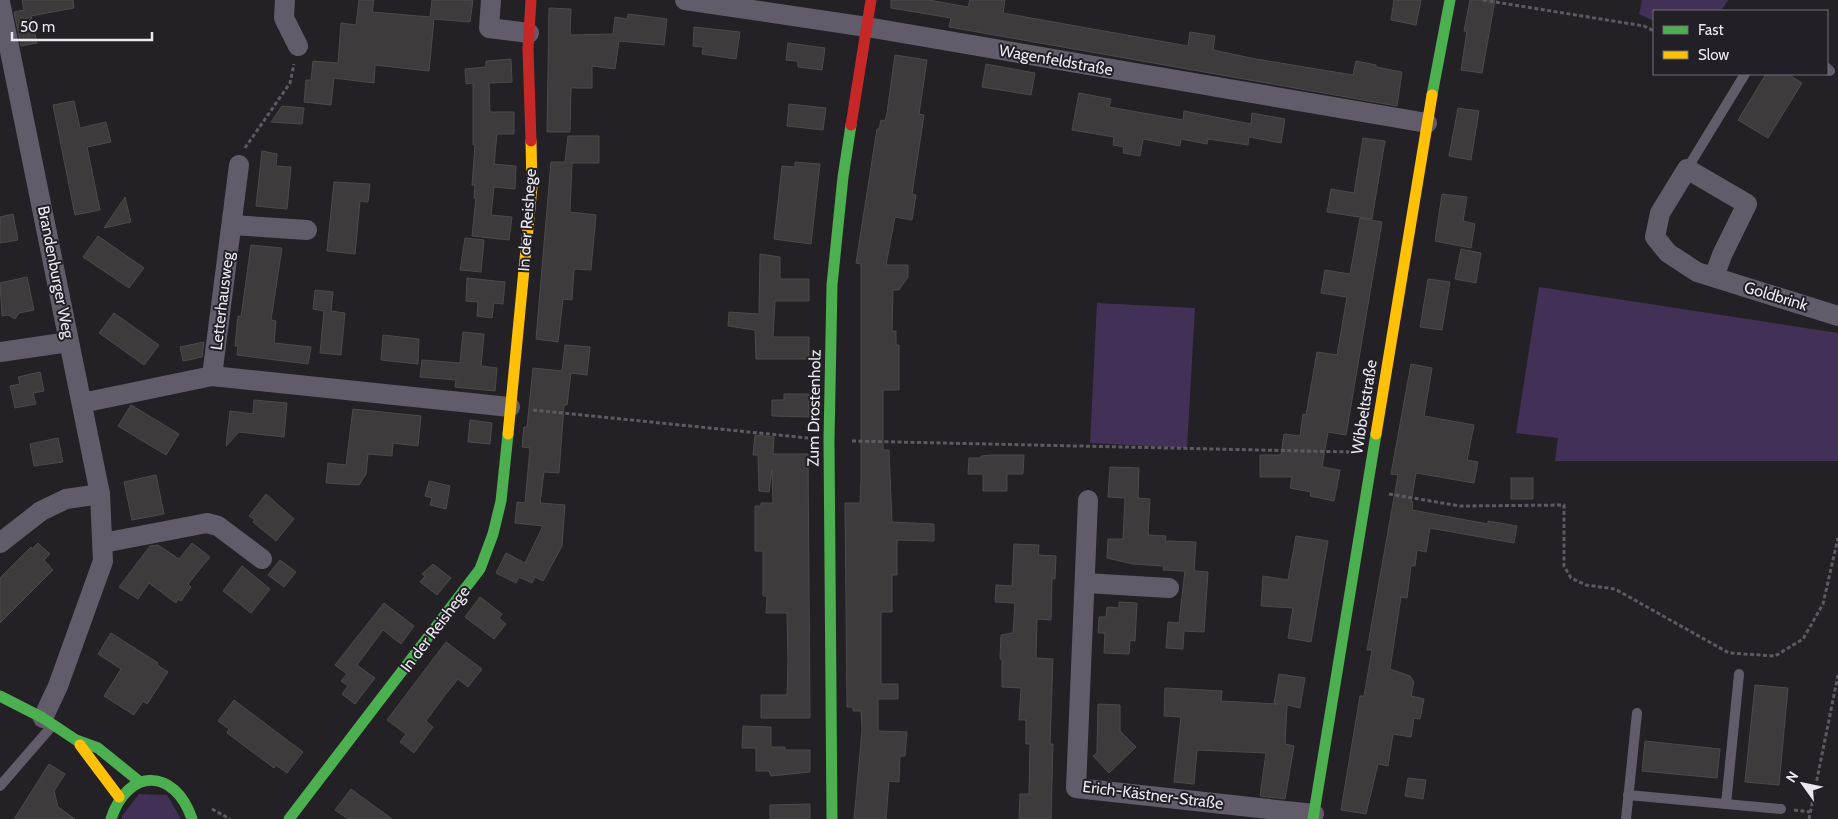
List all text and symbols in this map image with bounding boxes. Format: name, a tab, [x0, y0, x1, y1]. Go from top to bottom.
scale bar	[12, 10, 152, 42]
legend	[1653, 10, 1828, 75]
text: 50 m	[20, 18, 55, 36]
text: Fast	[1698, 21, 1723, 39]
street label: Wagenfeldstraße	[998, 41, 1114, 79]
text: Slow	[1698, 46, 1729, 64]
street label: In der Reishege	[514, 168, 540, 272]
street label: Brandenburger Weg	[34, 204, 78, 341]
street label: Letterhausweg	[207, 250, 238, 351]
street label: Goldbrink	[1742, 277, 1811, 315]
street label: Zum Drostenholz	[803, 349, 825, 467]
street label: Wibbeltstraße	[1347, 358, 1381, 456]
street label: In der Reishege	[396, 582, 474, 676]
north arrow	[1778, 759, 1828, 809]
text: N	[1782, 768, 1802, 786]
street label: Erich-Kästner-Straße	[1082, 777, 1224, 813]

